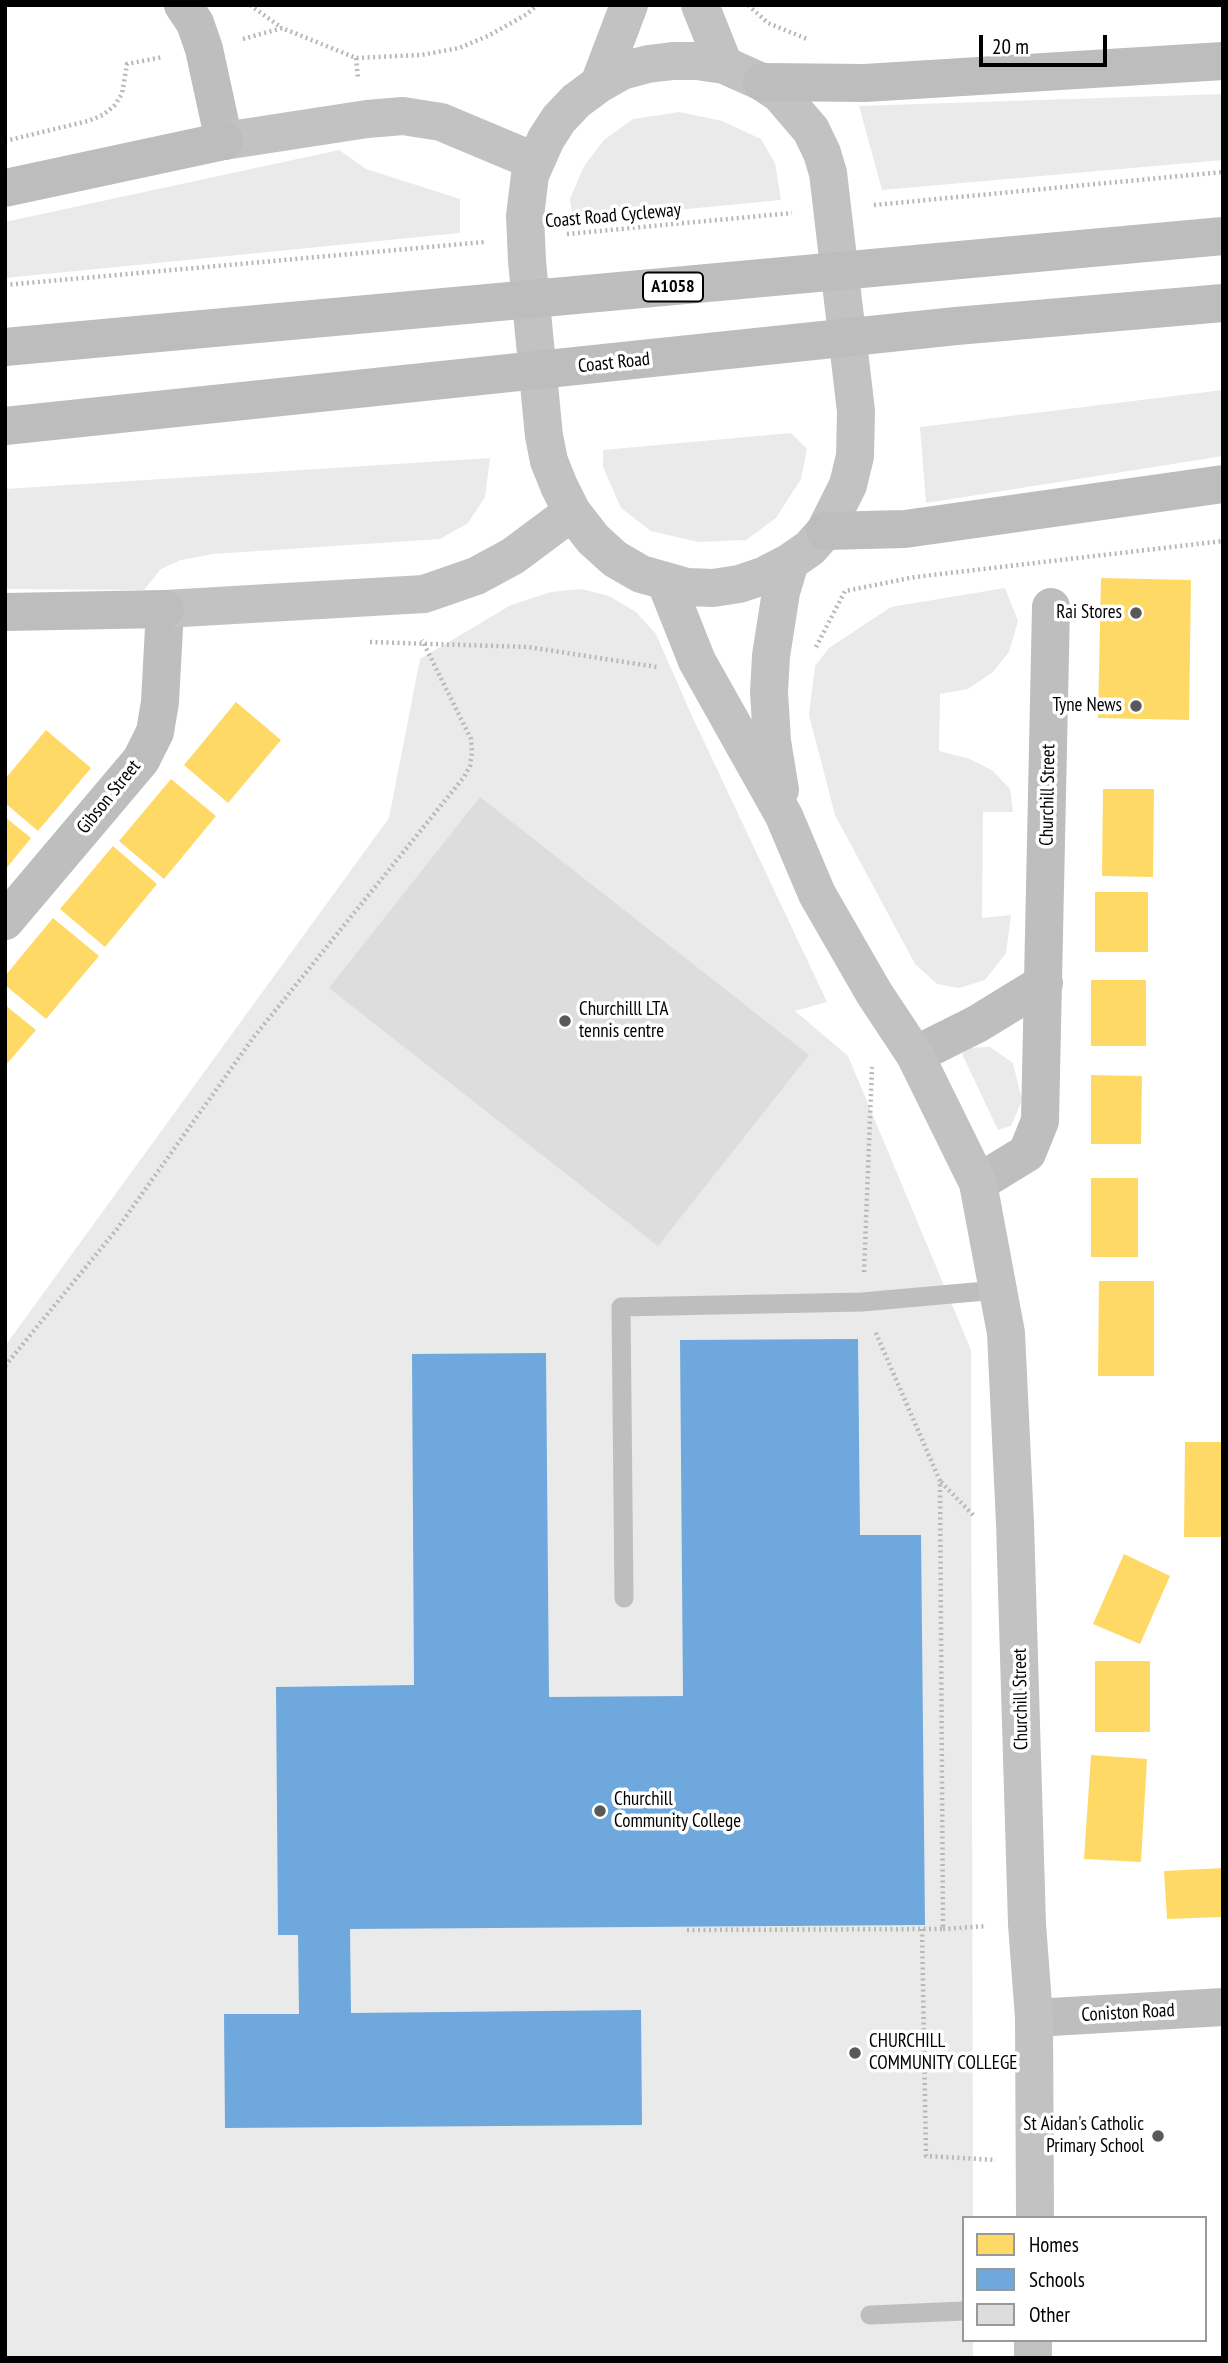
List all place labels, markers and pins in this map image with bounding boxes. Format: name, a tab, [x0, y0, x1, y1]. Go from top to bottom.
place label: Rai Stores	[1056, 602, 1122, 624]
marker: Rai Stores	[1128, 605, 1144, 621]
place label: Tyne News	[1053, 695, 1122, 717]
marker: Tyne News	[1128, 698, 1144, 714]
place label: Churchilll LTA tennis centre	[579, 999, 668, 1043]
marker: Churchilll LTA tennis centre	[557, 1013, 573, 1029]
place label: Churchill Community College	[614, 1789, 741, 1833]
marker: Churchill Community College	[592, 1803, 608, 1819]
place label: CHURCHILL COMMUNITY COLLEGE	[869, 2031, 1017, 2075]
marker: CHURCHILL COMMUNITY COLLEGE	[847, 2045, 863, 2061]
place label: St Aidan's Catholic Primary School	[1023, 2114, 1144, 2158]
marker: St Aidan's Catholic Primary School	[1150, 2128, 1166, 2144]

